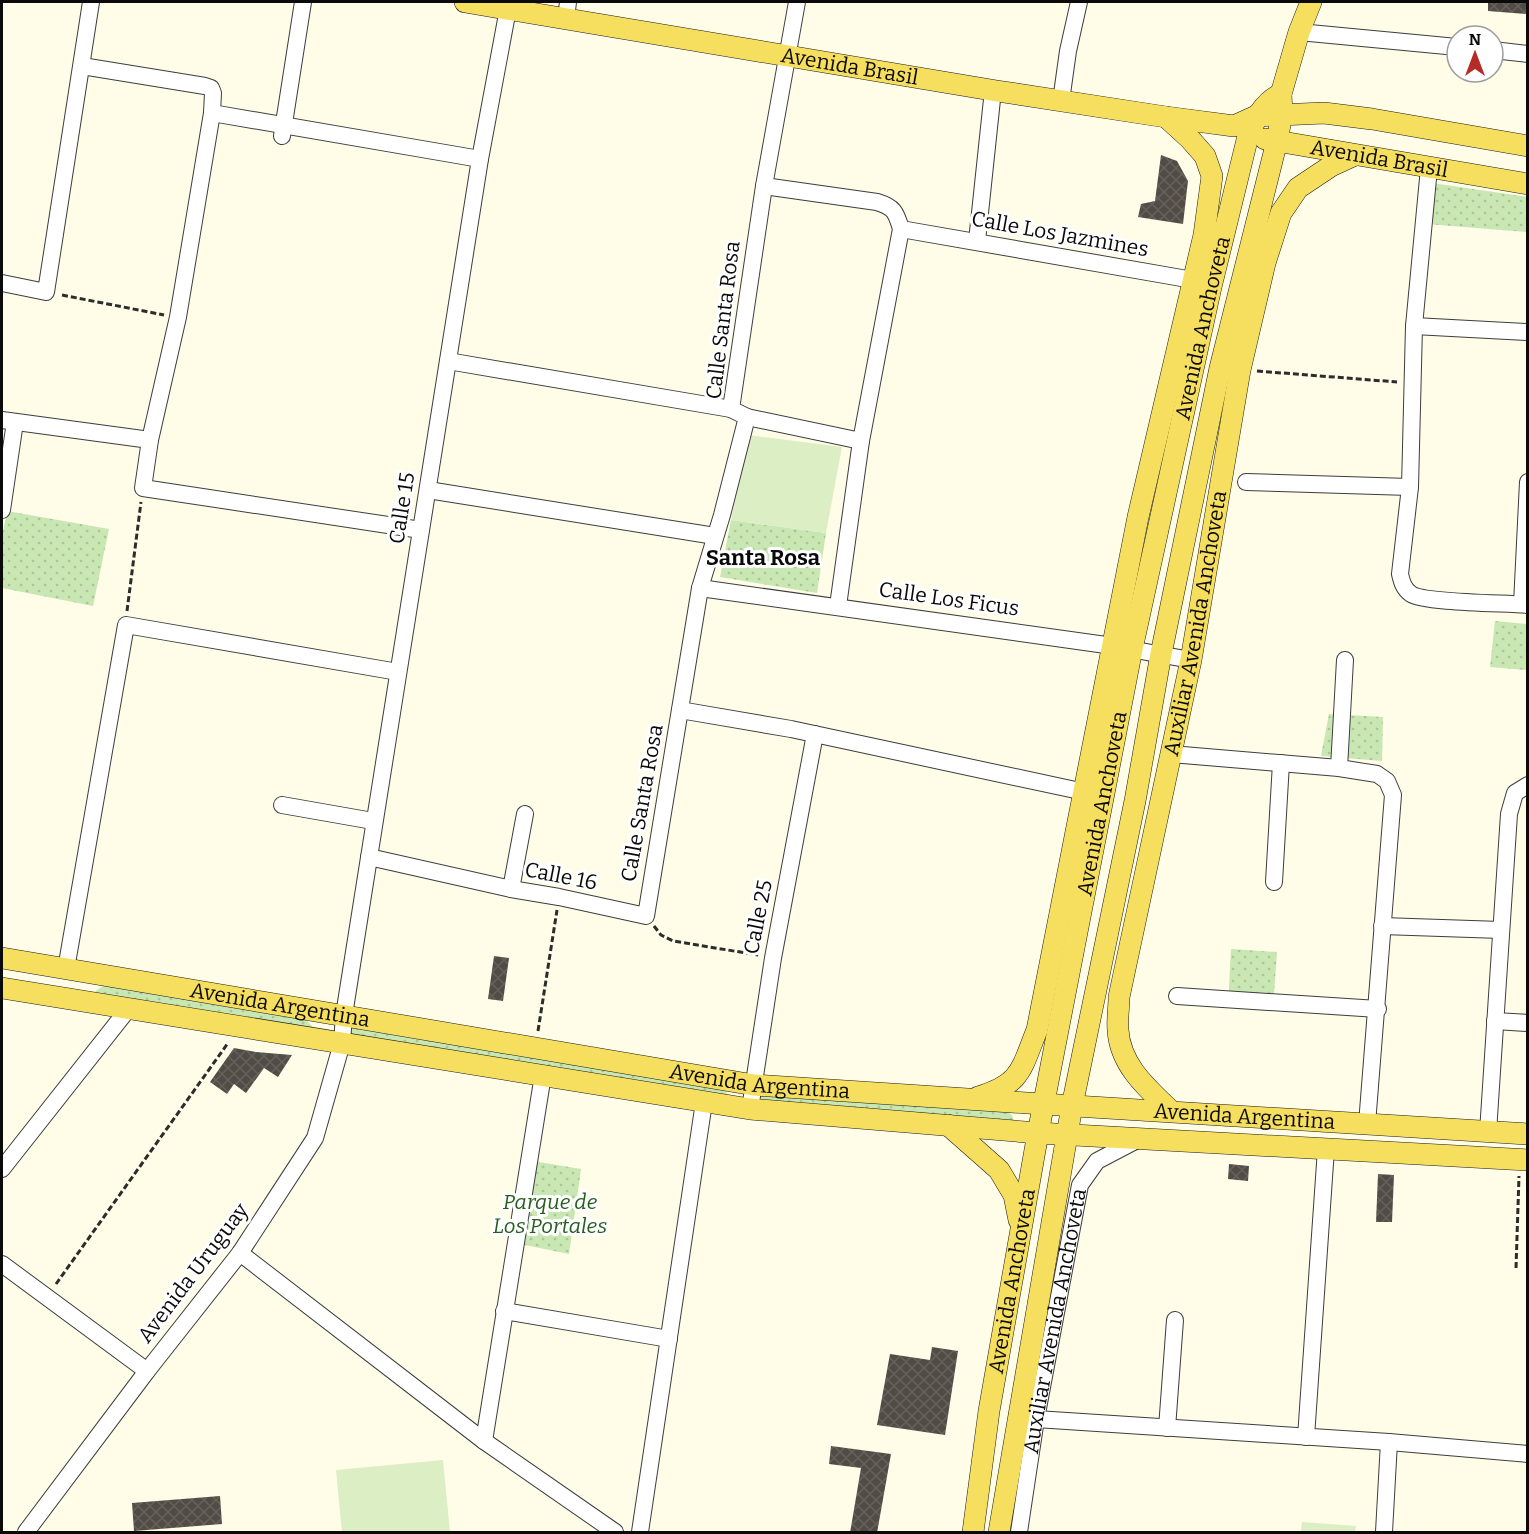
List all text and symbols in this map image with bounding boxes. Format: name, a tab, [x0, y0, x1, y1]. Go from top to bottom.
north arrow	[1445, 24, 1505, 84]
text: N	[1469, 30, 1481, 49]
street label: Avenida Brasil	[779, 42, 920, 91]
street label: Avenida Brasil	[1309, 134, 1450, 183]
street label: Calle Los Jazmines	[969, 206, 1151, 262]
street label: Avenida Anchoveta	[1169, 233, 1236, 422]
street label: Calle Santa Rosa	[700, 239, 746, 401]
street label: Calle 15	[384, 470, 420, 546]
street label: Auxiliar Avenida Anchoveta	[1158, 488, 1232, 758]
district label: Santa Rosa	[706, 544, 821, 571]
street label: Calle Los Ficus	[877, 576, 1021, 622]
street label: Avenida Anchoveta	[1071, 708, 1133, 898]
street label: Calle Santa Rosa	[615, 722, 669, 884]
street label: Calle 16	[523, 856, 599, 896]
street label: Calle 25	[738, 878, 778, 956]
street label: Avenida Argentina	[188, 977, 372, 1033]
street label: Avenida Argentina	[667, 1058, 851, 1104]
street label: Avenida Argentina	[1153, 1098, 1336, 1135]
street label: Avenida Anchoveta	[983, 1186, 1041, 1376]
street label: Auxiliar Avenida Anchoveta	[1018, 1186, 1092, 1455]
park label: Parque de Los Portales	[493, 1189, 607, 1239]
street label: Avenida Uruguay	[132, 1197, 254, 1348]

